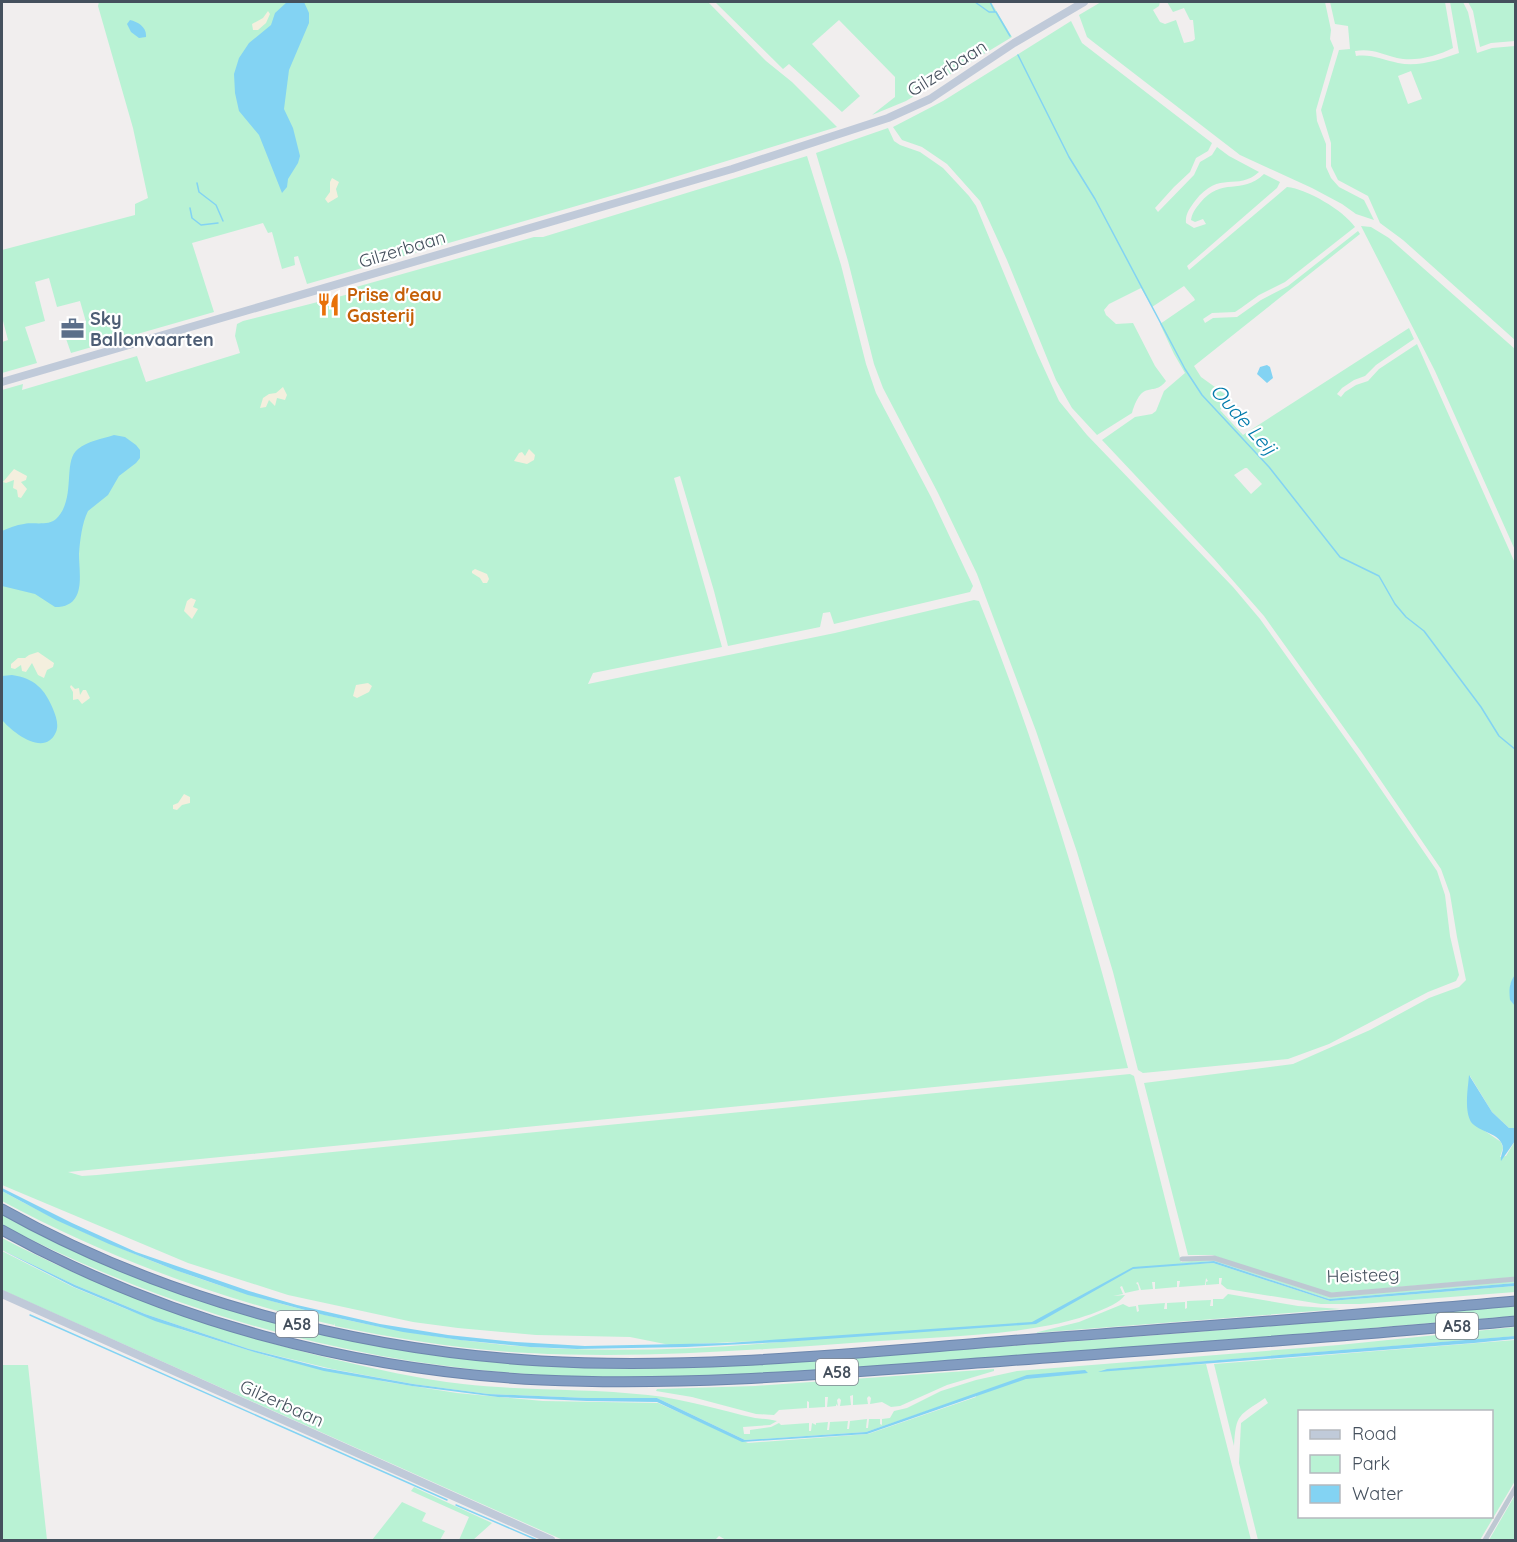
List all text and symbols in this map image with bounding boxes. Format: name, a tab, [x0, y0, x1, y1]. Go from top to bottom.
street label: Gilzerbaan	[903, 35, 991, 101]
street label: Gilzerbaan	[356, 225, 448, 273]
place label: Prise d'eau Gasterij	[347, 283, 442, 327]
restaurant icon: Prise d'eau Gasterij	[316, 291, 342, 317]
place label: Sky Ballonvaarten	[90, 307, 214, 351]
office icon: Sky Ballonvaarten	[59, 315, 85, 341]
water label: Oude Leij	[1206, 378, 1284, 461]
street label: Heisteeg	[1326, 1262, 1400, 1288]
road number: A58	[276, 1311, 318, 1337]
road number: A58	[1436, 1313, 1478, 1339]
road number: A58	[816, 1359, 858, 1385]
street label: Gilzerbaan	[237, 1374, 327, 1432]
legend	[1298, 1410, 1493, 1518]
text: Road	[1352, 1422, 1397, 1445]
text: Park	[1352, 1452, 1390, 1475]
text: Water	[1352, 1482, 1403, 1505]

